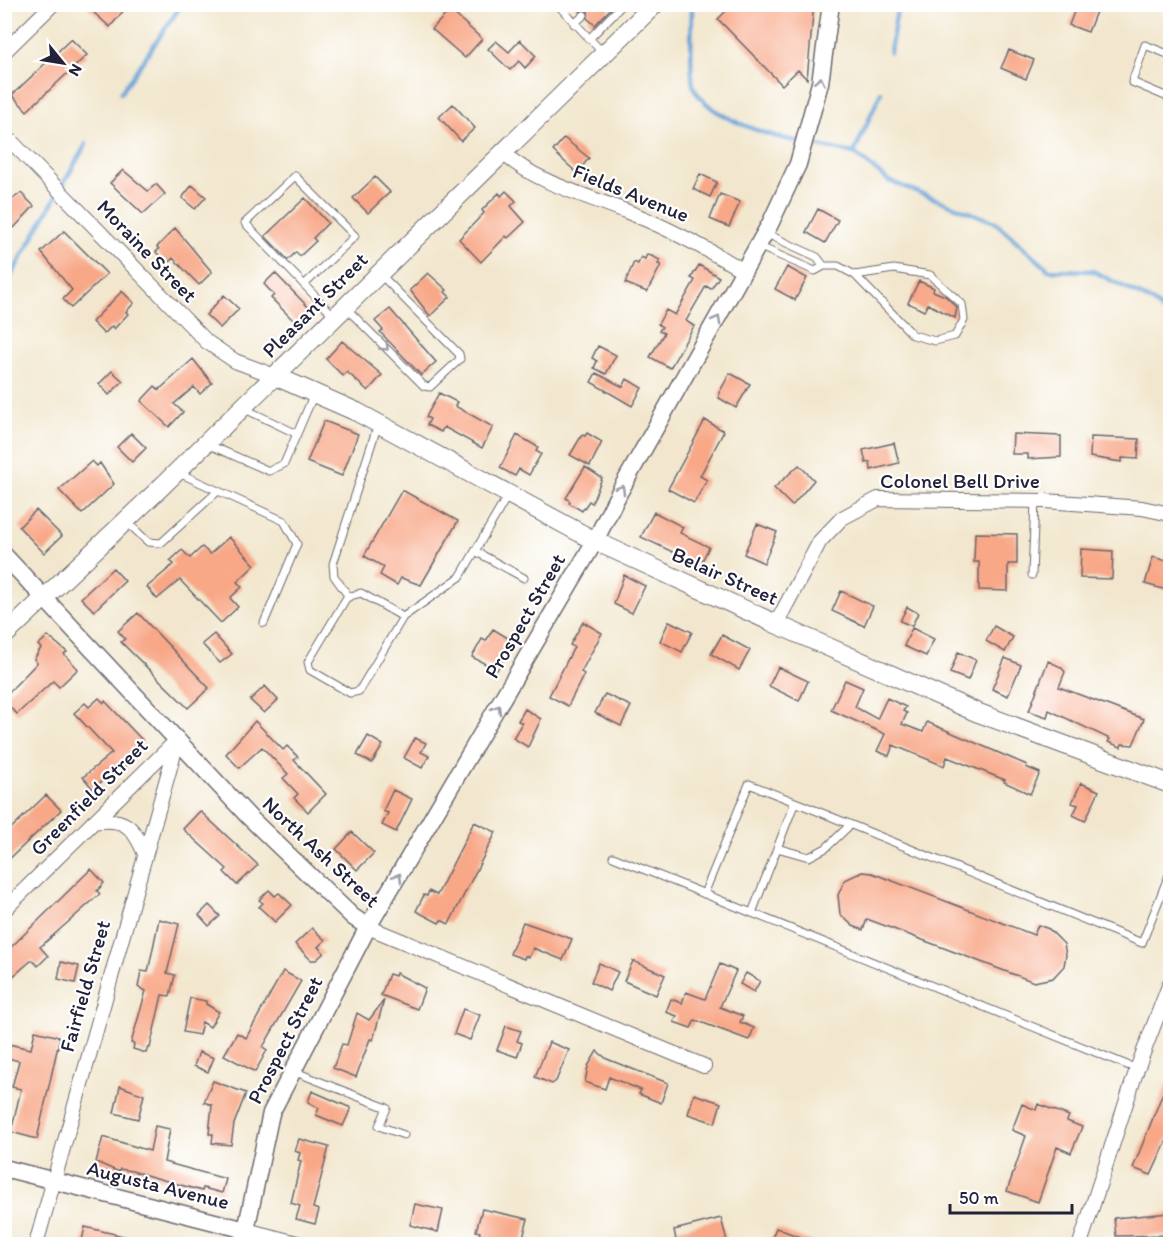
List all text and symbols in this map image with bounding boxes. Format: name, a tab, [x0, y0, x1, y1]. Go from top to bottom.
north arrow	[33, 33, 93, 93]
text: N	[65, 61, 86, 80]
one-way arrow	[813, 76, 826, 86]
street label: Fields Avenue	[569, 158, 693, 227]
street label: Moraine Street	[92, 194, 203, 307]
street label: Pleasant Street	[257, 247, 373, 363]
one-way arrow	[710, 316, 721, 326]
one-way arrow	[378, 340, 388, 351]
street label: Colonel Bell Drive	[880, 468, 1040, 493]
one-way arrow	[614, 485, 625, 495]
street label: Belair Street	[668, 541, 782, 610]
street label: Prospect Street	[479, 549, 570, 683]
one-way arrow	[490, 705, 501, 715]
street label: Greenfield Street	[25, 733, 153, 861]
street label: North Ash Street	[258, 791, 385, 912]
one-way arrow	[391, 873, 402, 883]
street label: Fairfield Street	[54, 917, 115, 1055]
street label: Prospect Street	[242, 972, 327, 1108]
street label: Augusta Avenue	[84, 1155, 232, 1214]
scale bar	[950, 1177, 1072, 1215]
text: 50 m	[959, 1187, 999, 1209]

